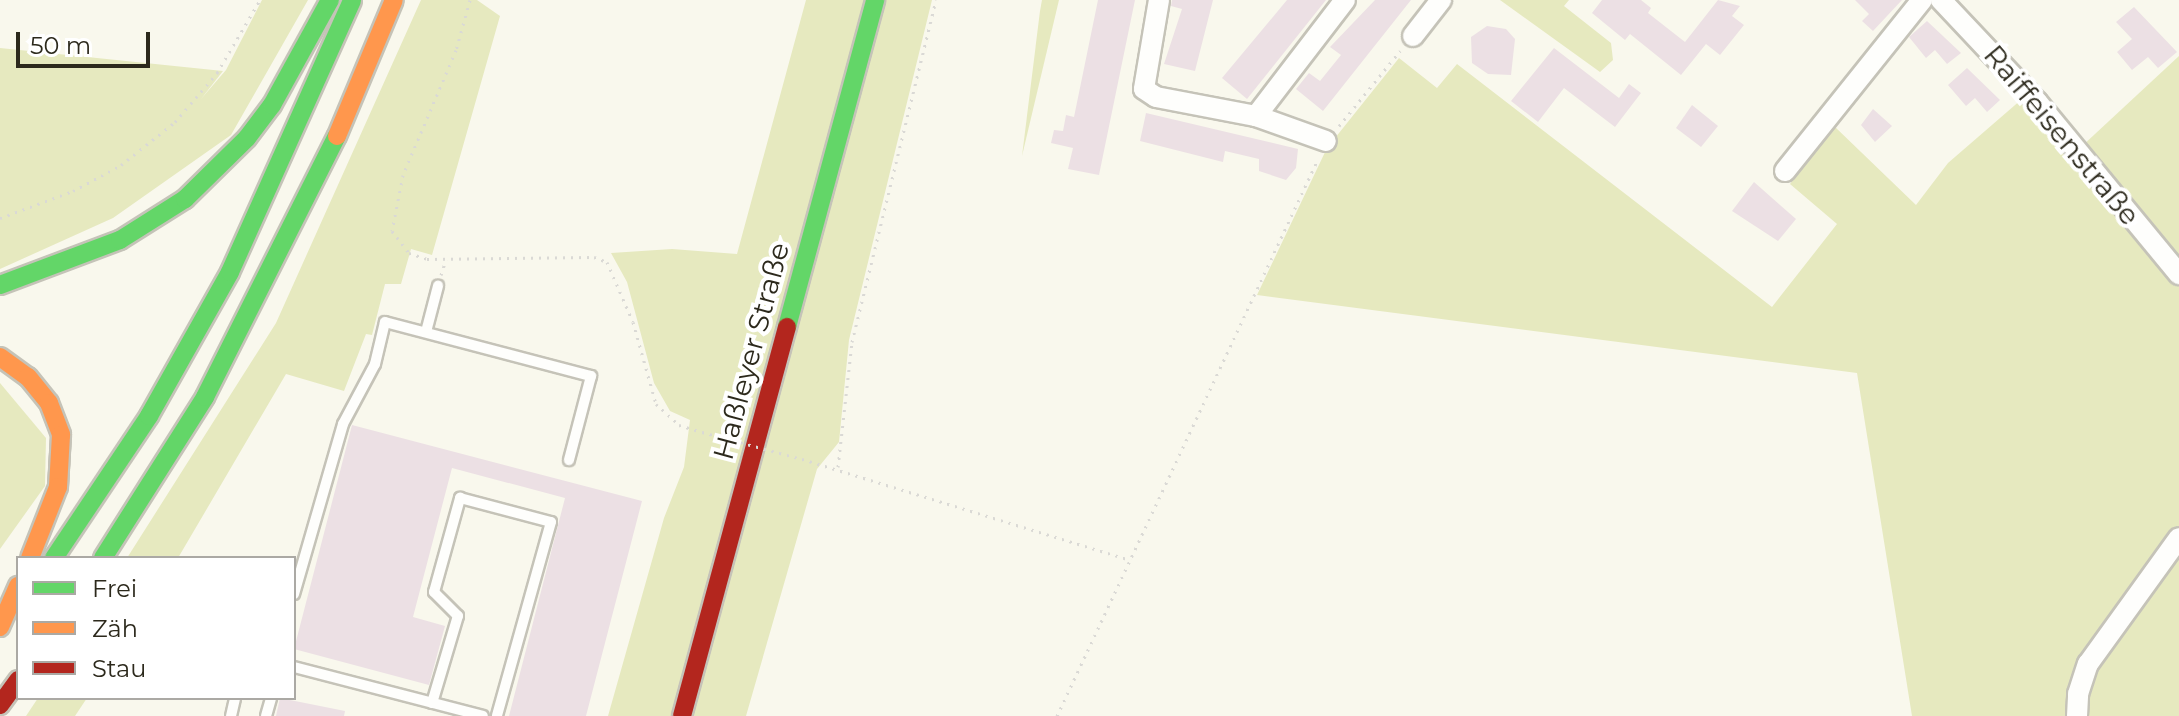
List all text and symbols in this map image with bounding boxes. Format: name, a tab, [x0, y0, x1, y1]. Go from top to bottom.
scale bar	[20, 16, 154, 66]
text: 50 m	[30, 31, 91, 60]
street label: Raiffeisenstraße	[1977, 38, 2147, 232]
street label: Haßleyer Straße	[706, 239, 796, 463]
legend	[16, 556, 296, 700]
text: Frei	[92, 574, 137, 603]
text: Zäh	[92, 614, 138, 643]
text: Stau	[92, 654, 146, 683]

